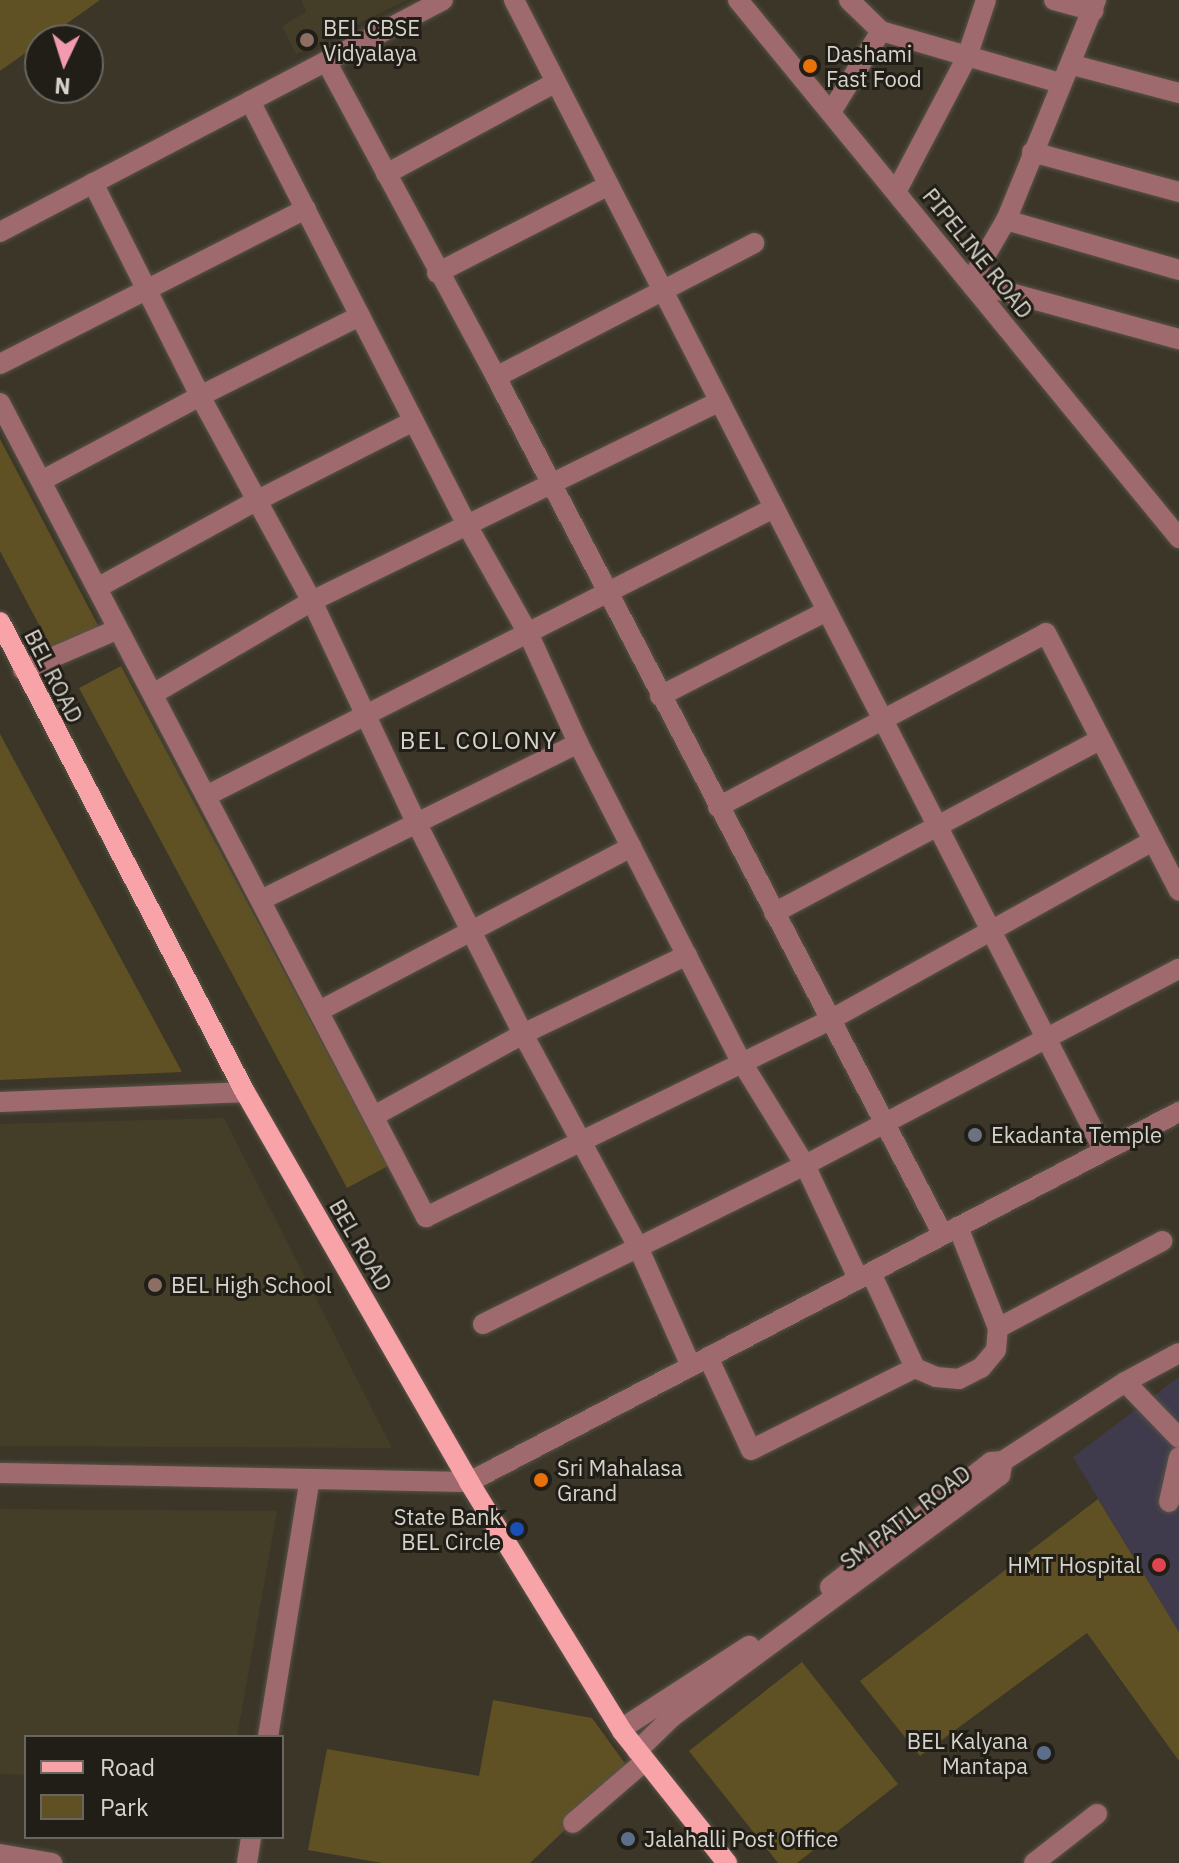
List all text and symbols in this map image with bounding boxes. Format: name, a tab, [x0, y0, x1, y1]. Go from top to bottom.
place label: BEL CBSE Vidyalaya	[323, 14, 420, 66]
north arrow	[24, 24, 104, 104]
marker: BEL CBSE Vidyalaya	[298, 31, 316, 49]
place label: Dashami Fast Food	[826, 40, 922, 92]
marker: Dashami Fast Food	[801, 57, 819, 75]
text: N	[53, 71, 71, 101]
street label: PIPELINE ROAD	[918, 183, 1038, 323]
street label: BEL ROAD	[19, 625, 89, 727]
district label: BEL COLONY	[400, 727, 558, 755]
place label: Ekadanta Temple	[991, 1122, 1162, 1148]
marker: Ekadanta Temple	[966, 1126, 984, 1144]
street label: BEL ROAD	[324, 1195, 398, 1295]
place label: BEL High School	[171, 1272, 332, 1298]
marker: BEL High School	[146, 1276, 164, 1294]
place label: Sri Mahalasa Grand	[557, 1454, 683, 1506]
street label: SM PATIL ROAD	[835, 1459, 975, 1575]
marker: Sri Mahalasa Grand	[532, 1471, 550, 1489]
place label: State Bank BEL Circle	[394, 1503, 501, 1554]
marker: State Bank BEL Circle	[508, 1520, 526, 1538]
place label: HMT Hospital	[1008, 1552, 1141, 1578]
marker: HMT Hospital	[1148, 1554, 1170, 1576]
place label: BEL Kalyana Mantapa	[907, 1727, 1028, 1778]
legend	[24, 1735, 284, 1839]
marker: BEL Kalyana Mantapa	[1035, 1744, 1053, 1762]
text: Road	[100, 1751, 155, 1783]
text: Park	[100, 1791, 149, 1823]
place label: Jalahalli Post Office	[644, 1826, 838, 1852]
marker: Jalahalli Post Office	[619, 1830, 637, 1848]

